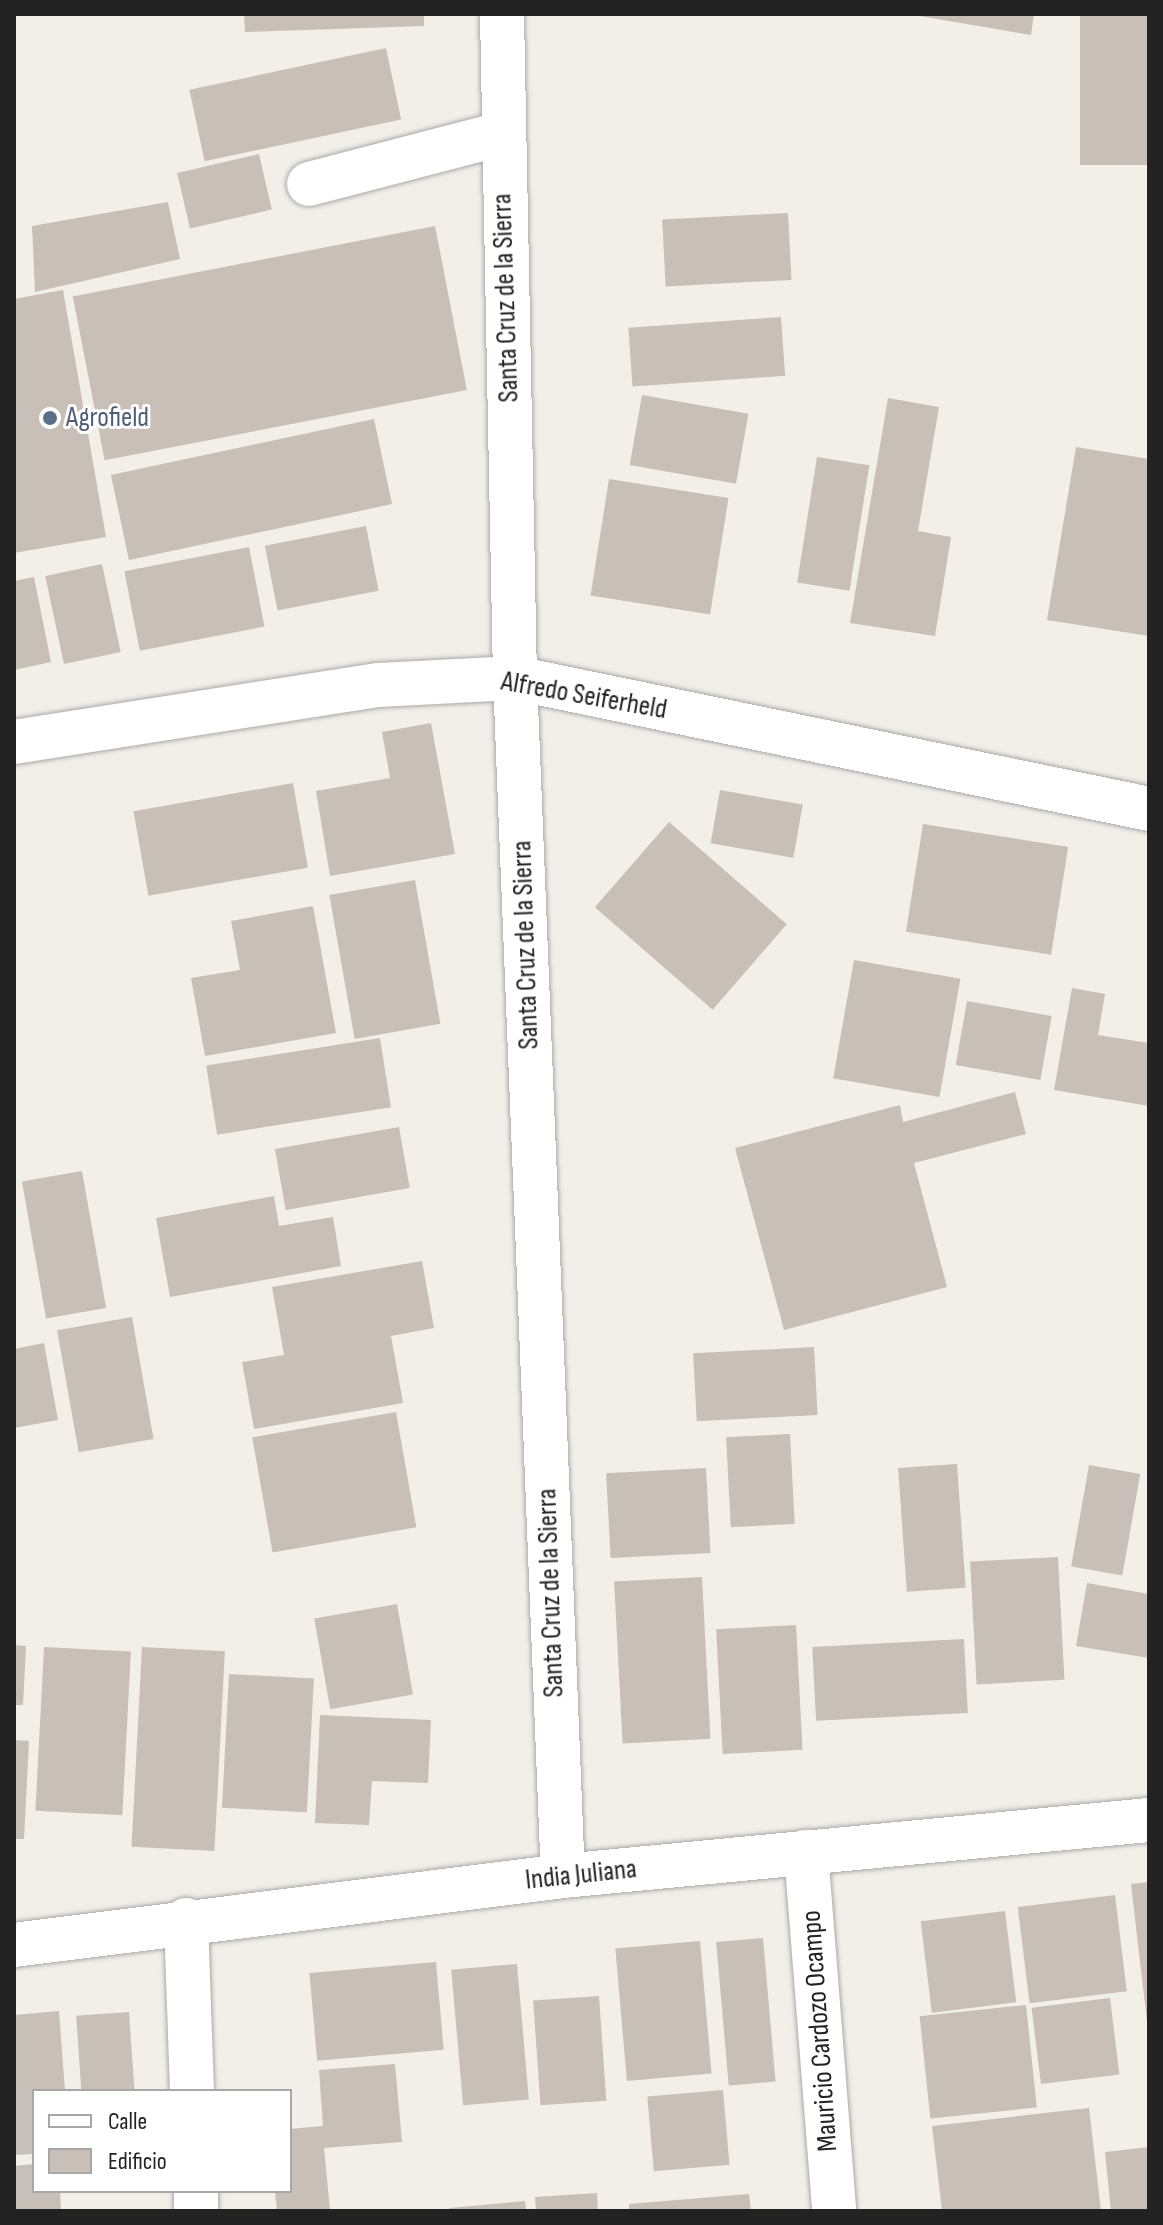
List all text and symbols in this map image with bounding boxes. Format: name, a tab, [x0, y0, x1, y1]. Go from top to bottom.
street label: Santa Cruz de la Sierra	[486, 193, 526, 403]
place label: Agrofield	[66, 401, 149, 435]
marker: Agrofield	[41, 409, 59, 427]
street label: Alfredo Seiferheld	[499, 665, 669, 727]
street label: Santa Cruz de la Sierra	[506, 840, 546, 1050]
street label: Santa Cruz de la Sierra	[531, 1488, 571, 1698]
street label: India Juliana	[524, 1852, 638, 1898]
street label: Mauricio Cardozo Ocampo	[795, 1909, 845, 2153]
legend	[32, 2089, 292, 2193]
text: Calle	[108, 2107, 147, 2136]
text: Edificio	[108, 2147, 167, 2176]

